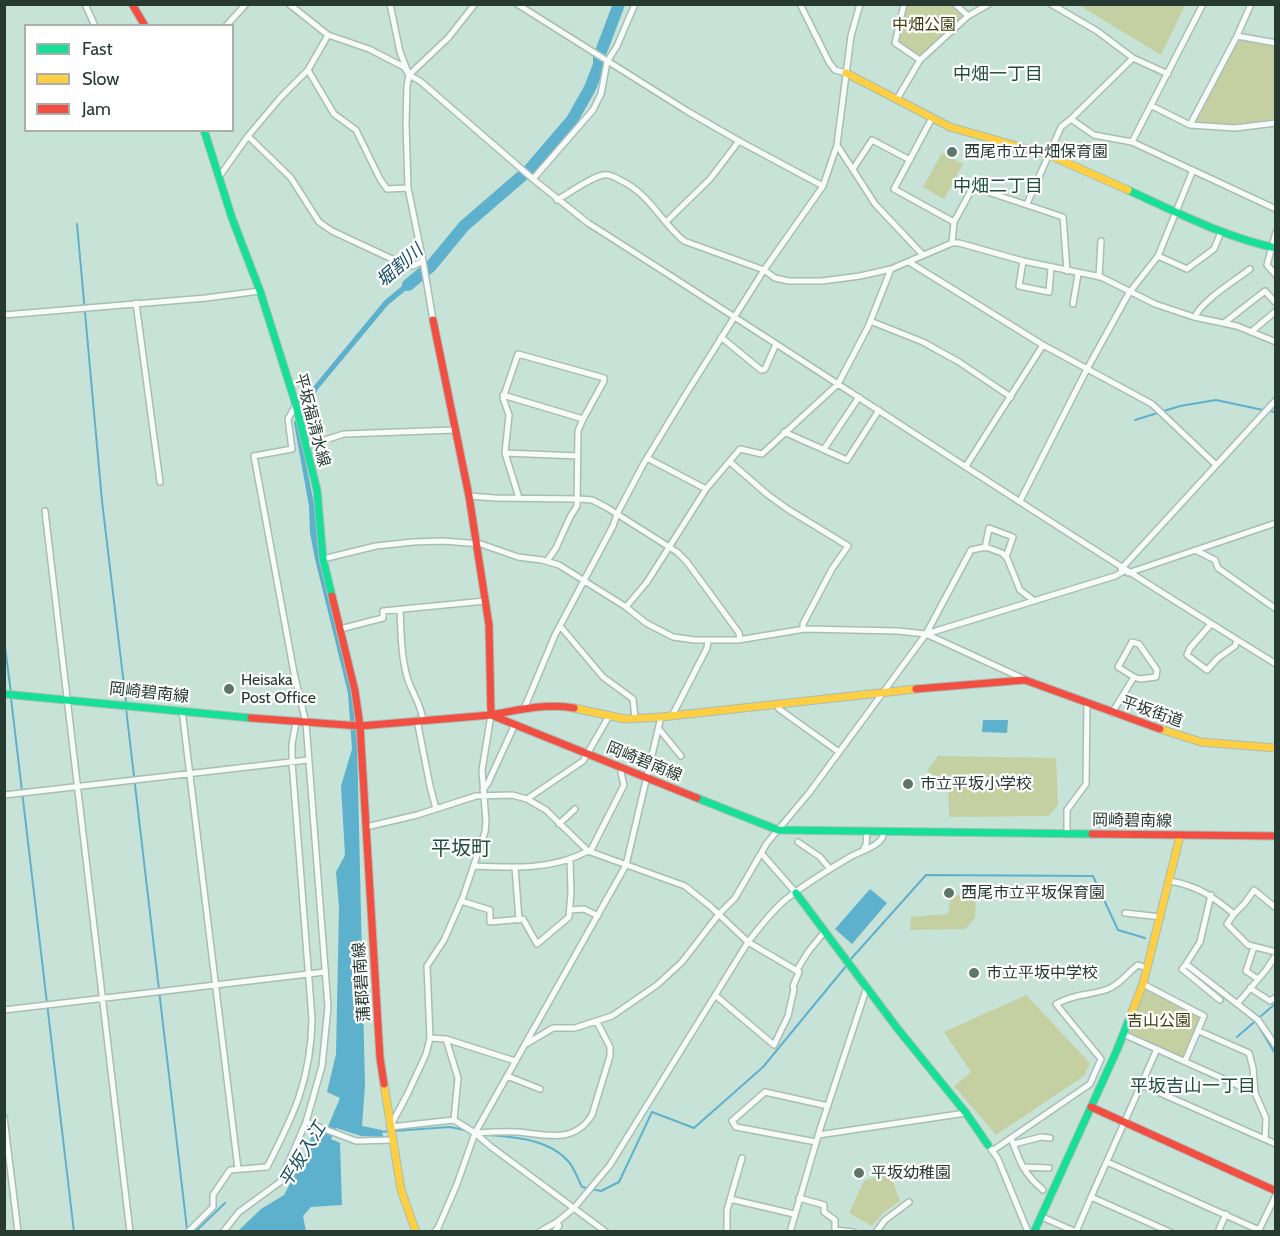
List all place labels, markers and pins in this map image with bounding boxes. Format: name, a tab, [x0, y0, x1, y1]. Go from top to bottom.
place label: 西尾市立中畑保育園	[964, 142, 1108, 162]
marker: 西尾市立中畑保育園	[945, 145, 959, 159]
place label: Heisaka Post Office	[241, 670, 316, 708]
marker: Heisaka Post Office	[222, 682, 236, 696]
place label: 市立平坂小学校	[920, 774, 1032, 794]
marker: 市立平坂小学校	[901, 777, 915, 791]
place label: 西尾市立平坂保育園	[961, 883, 1105, 903]
marker: 西尾市立平坂保育園	[942, 886, 956, 900]
place label: 市立平坂中学校	[986, 963, 1098, 983]
marker: 市立平坂中学校	[967, 966, 981, 980]
place label: 平坂幼稚園	[871, 1163, 951, 1183]
marker: 平坂幼稚園	[852, 1166, 866, 1180]

